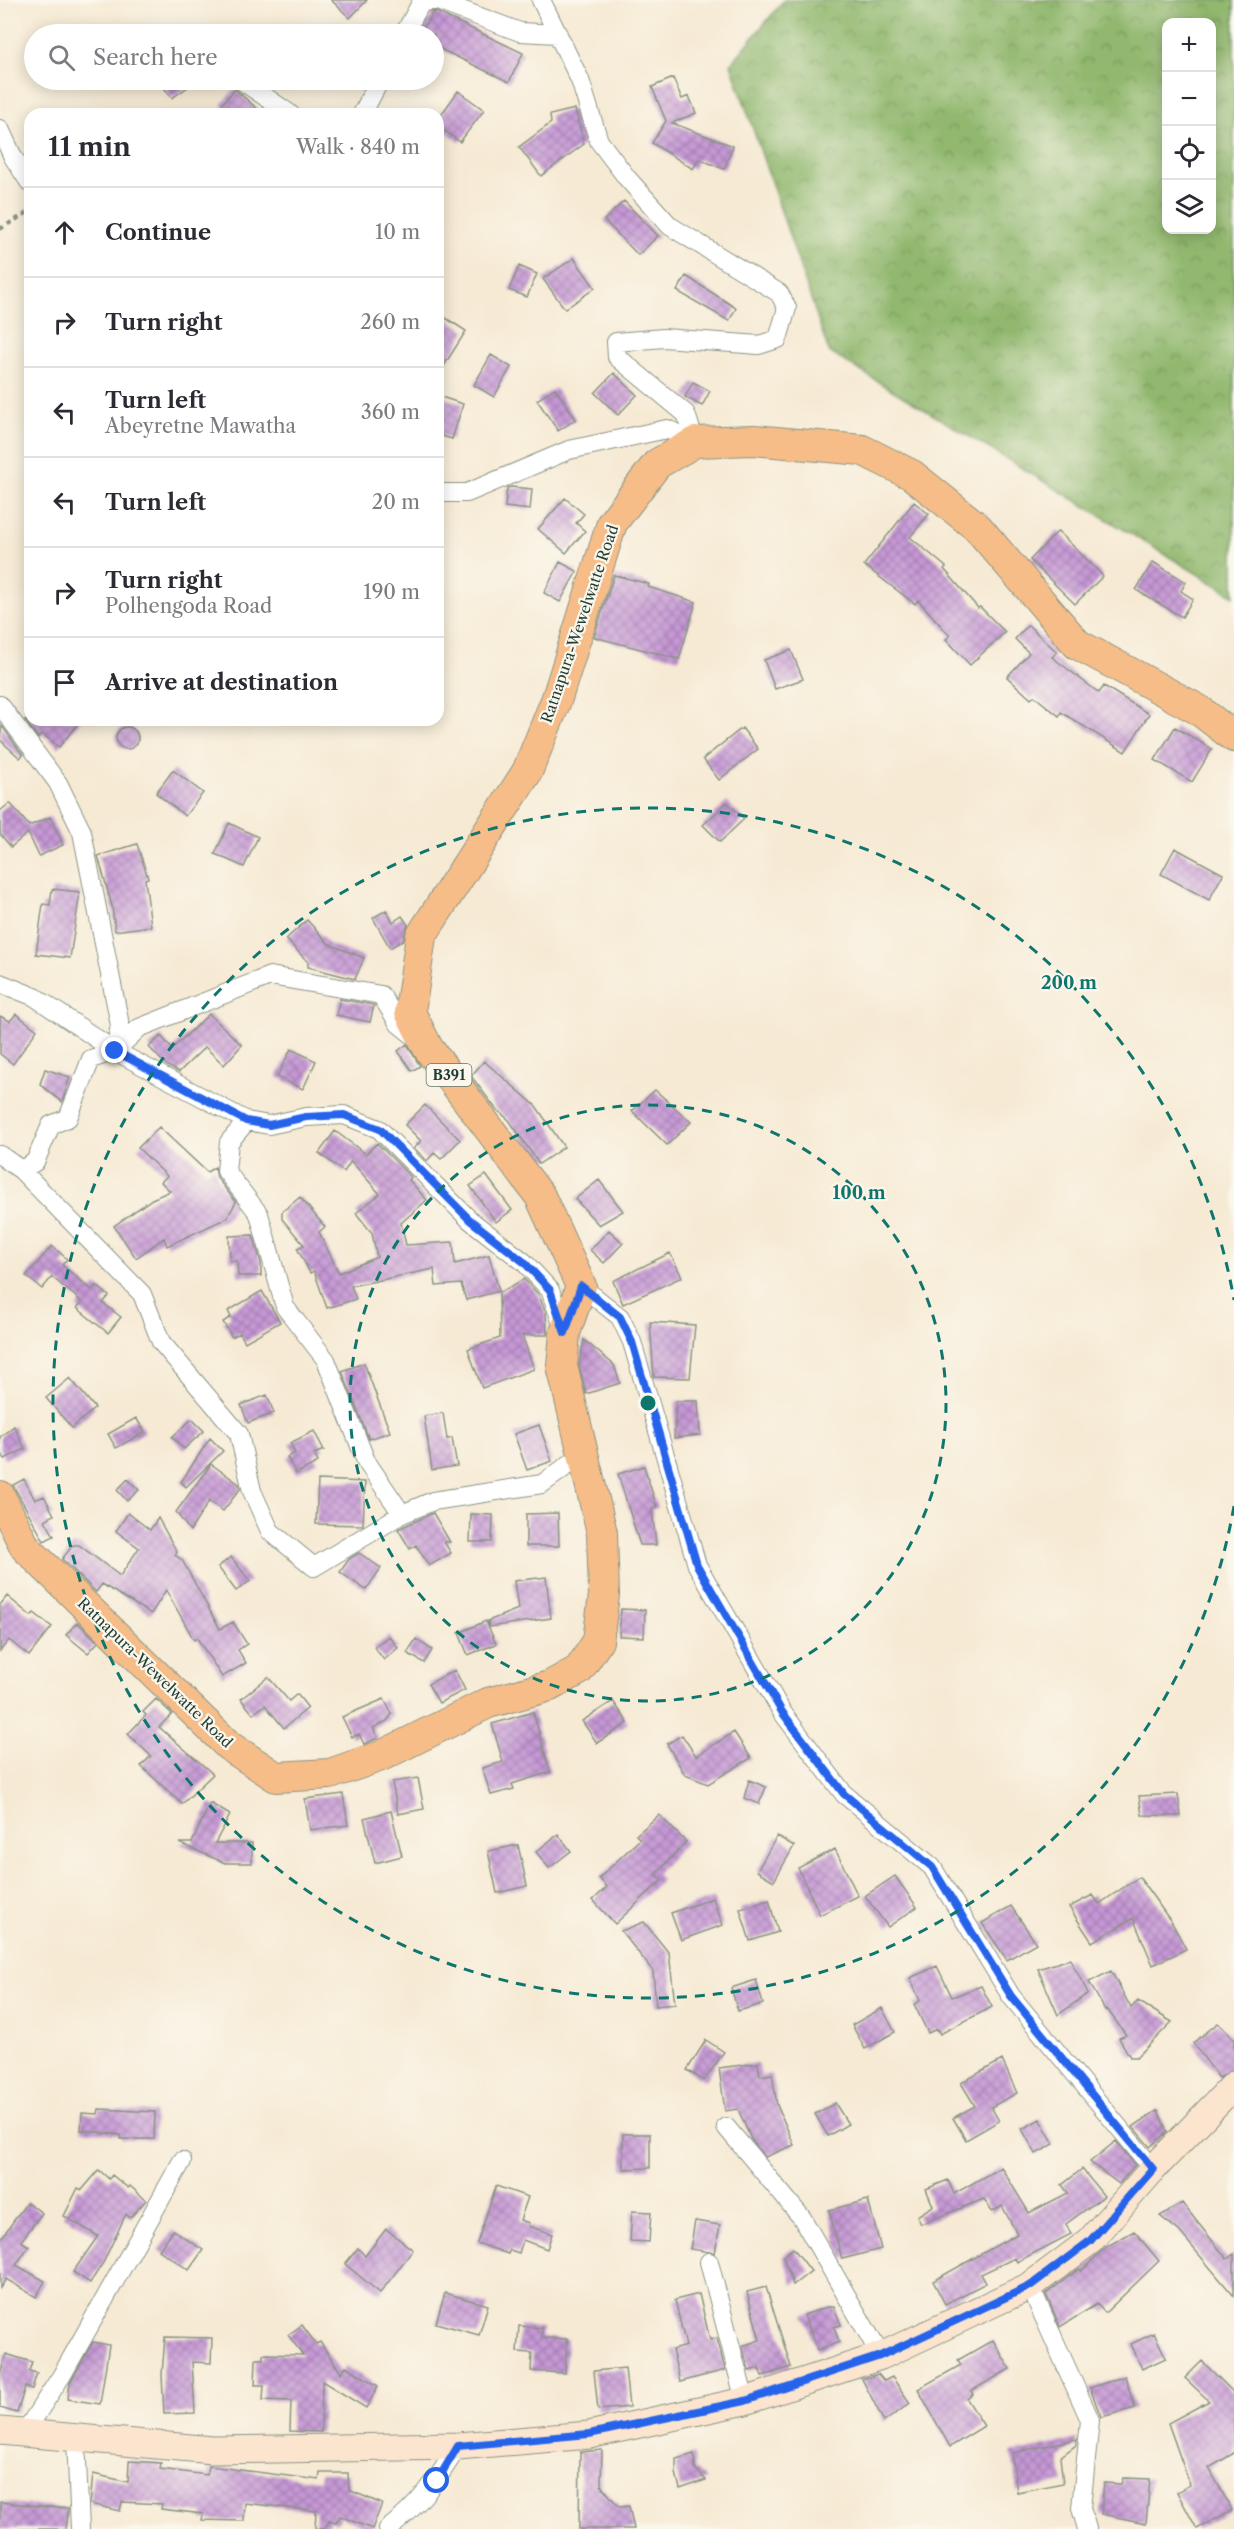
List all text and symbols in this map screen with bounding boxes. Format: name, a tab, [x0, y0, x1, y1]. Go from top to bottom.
map controls	[1162, 18, 1216, 234]
button: +	[1162, 18, 1216, 72]
search box	[24, 24, 444, 90]
icon: search	[45, 41, 78, 74]
text: Search here	[93, 44, 218, 71]
button: −	[1162, 72, 1216, 126]
button: locate	[1162, 126, 1216, 180]
text: 11 min	[48, 131, 131, 163]
text: Walk · 840 m	[296, 135, 420, 159]
button: layers	[1162, 180, 1216, 234]
icon: ahead	[48, 216, 81, 249]
text: Continue	[105, 219, 211, 246]
text: 10 m	[375, 220, 420, 244]
icon: right	[48, 306, 81, 339]
text: Turn right	[105, 309, 223, 336]
text: 260 m	[360, 310, 420, 334]
text: Turn left	[105, 387, 206, 414]
icon: left	[48, 396, 81, 429]
text: 360 m	[361, 400, 420, 424]
text: Abeyretne Mawatha	[105, 414, 296, 438]
icon: left	[48, 486, 81, 519]
text: Turn left	[105, 489, 206, 516]
text: 20 m	[372, 490, 420, 514]
street label: Ratnapura-Wewelwatte Road	[537, 522, 622, 725]
text: Turn right	[105, 567, 223, 594]
icon: right	[48, 576, 81, 609]
text: 190 m	[363, 580, 420, 604]
text: Polhengoda Road	[105, 594, 272, 618]
icon: arrive	[48, 666, 81, 699]
text: Arrive at destination	[105, 669, 338, 696]
text: 200 m	[1041, 972, 1097, 994]
route end	[101, 1037, 127, 1063]
road number: B391	[426, 1064, 472, 1086]
text: 100 m	[832, 1182, 886, 1204]
centre of rings	[638, 1393, 658, 1413]
street label: Ratnapura-Wewelwatte Road	[74, 1593, 237, 1752]
route start	[423, 2467, 449, 2493]

